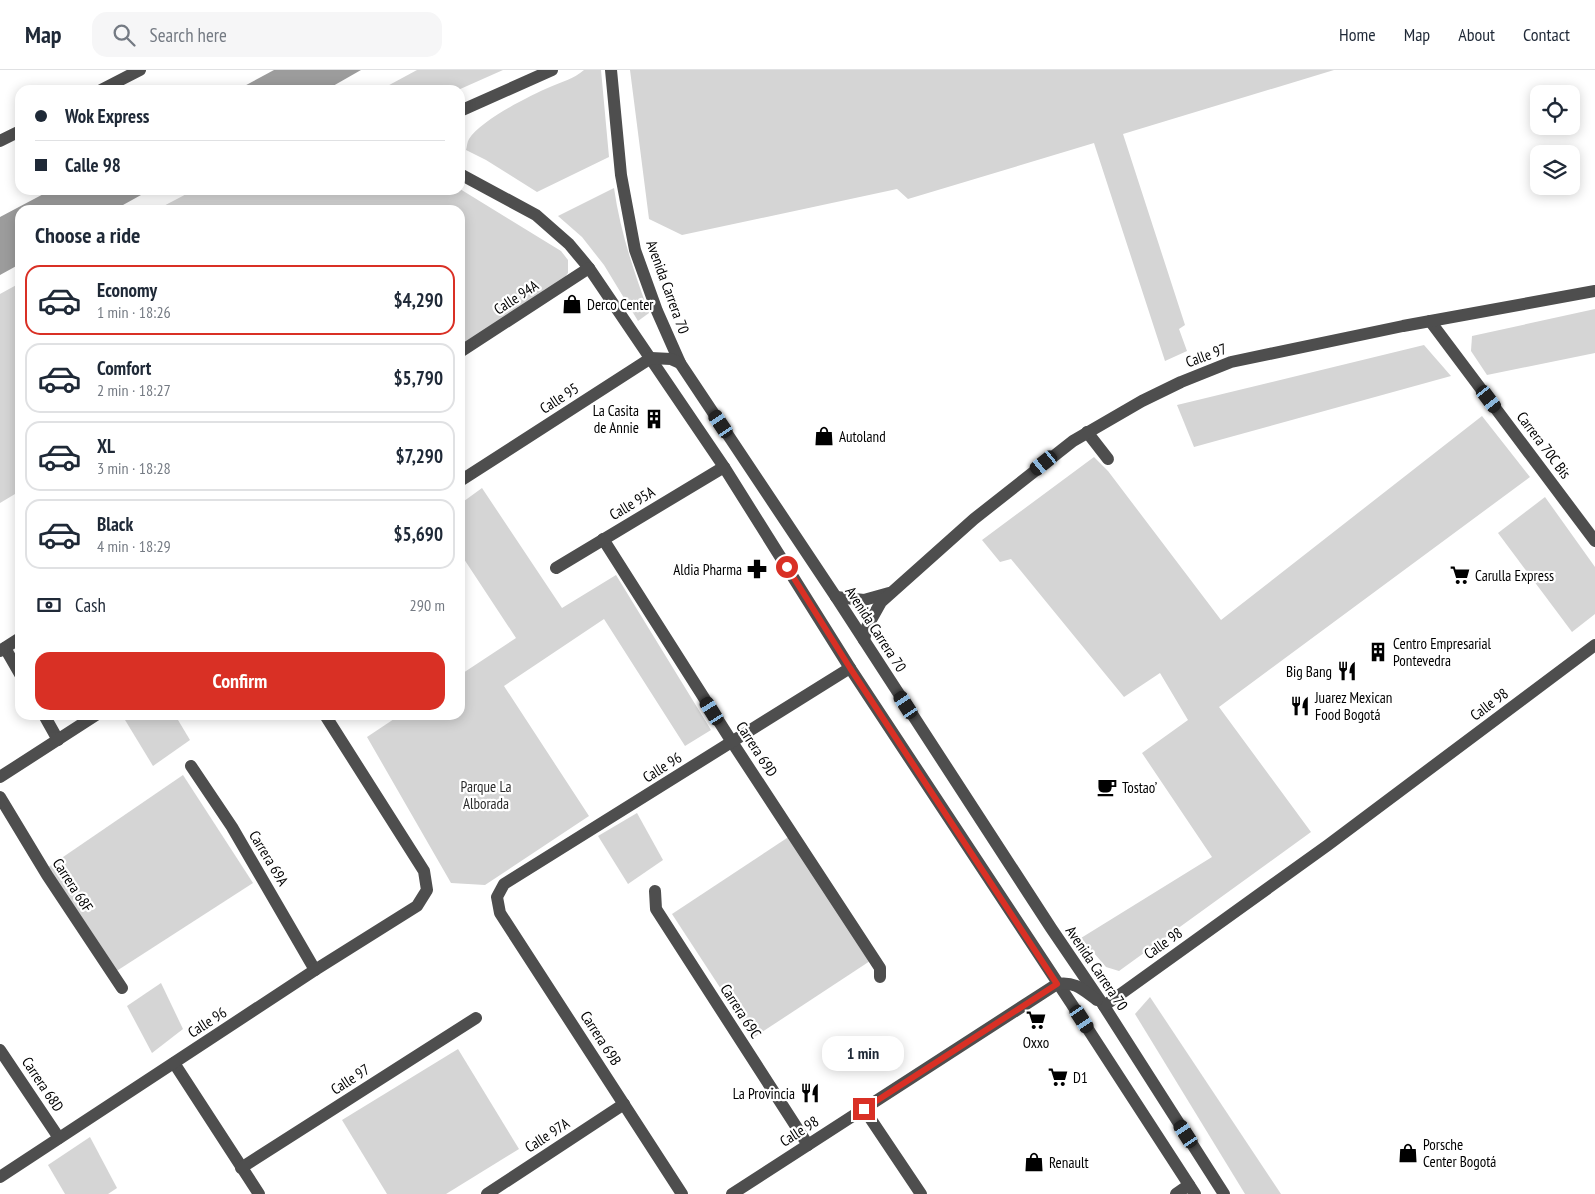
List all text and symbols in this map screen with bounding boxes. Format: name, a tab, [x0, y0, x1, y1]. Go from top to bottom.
search box	[92, 12, 442, 57]
text: Map	[25, 19, 62, 50]
icon: search	[110, 21, 138, 49]
text: Search here	[150, 23, 227, 47]
text: Home	[1339, 23, 1376, 46]
text: Map	[1404, 23, 1430, 46]
text: About	[1458, 23, 1495, 46]
text: Contact	[1523, 23, 1570, 46]
map controls	[1530, 85, 1580, 195]
button: locate	[1530, 85, 1580, 135]
text: Wok Express	[65, 104, 149, 128]
button: layers	[1530, 145, 1580, 195]
text: Calle 98	[65, 153, 121, 177]
text: Choose a ride	[35, 221, 140, 249]
street label: Avenida Carrera 70	[642, 238, 694, 337]
street label: Calle 94A	[490, 275, 543, 318]
icon: car	[37, 278, 82, 323]
text: Economy	[97, 278, 157, 302]
text: $4,290	[393, 288, 443, 312]
shop icon: Derco Center	[561, 293, 583, 315]
place label: Derco Center	[587, 295, 654, 314]
text: 1 min · 18:26	[97, 302, 171, 322]
street label: Calle 97	[1183, 339, 1229, 371]
icon: car	[37, 356, 82, 401]
text: Comfort	[97, 356, 151, 380]
text: $5,790	[393, 366, 443, 390]
street label: Calle 95	[536, 378, 582, 418]
text: 2 min · 18:27	[97, 380, 171, 400]
car	[1473, 383, 1504, 415]
place label: La Casita de Annie	[593, 401, 639, 437]
car	[706, 407, 735, 441]
building icon: La Casita de Annie	[643, 408, 665, 430]
street label: Carrera 70C Bis	[1513, 408, 1575, 482]
shop icon: Autoland	[813, 425, 835, 447]
place label: Autoland	[839, 427, 886, 446]
icon: car	[37, 434, 82, 479]
text: XL	[97, 434, 115, 458]
text: $7,290	[395, 444, 443, 468]
car	[1027, 448, 1060, 478]
text: 3 min · 18:28	[97, 458, 171, 478]
street label: Calle 95A	[606, 482, 659, 524]
icon: car	[37, 512, 82, 557]
text: Black	[97, 512, 133, 536]
text: $5,690	[393, 522, 443, 546]
text: 4 min · 18:29	[97, 536, 171, 556]
route start	[776, 556, 798, 578]
pharmacy icon: Aldia Pharma	[746, 558, 768, 580]
place label: Aldia Pharma	[673, 560, 742, 579]
supermarket icon: Carulla Express	[1449, 564, 1471, 586]
place label: Carulla Express	[1475, 566, 1554, 585]
street label: Avenida Carrera 70	[841, 583, 911, 675]
icon: cash	[35, 591, 63, 619]
text: Cash	[75, 593, 106, 617]
text: 290 m	[410, 595, 445, 615]
place label: Centro Empresarial Pontevedra	[1393, 634, 1492, 670]
building icon: Centro Empresarial Pontevedra	[1367, 641, 1389, 663]
button: Confirm	[35, 652, 445, 710]
restaurant icon: Big Bang	[1336, 660, 1358, 682]
place label: Big Bang	[1286, 662, 1332, 681]
street label: Calle 98	[1466, 684, 1512, 724]
car	[891, 688, 920, 722]
place label: Juarez Mexican Food Bogotá	[1314, 688, 1392, 724]
car	[697, 694, 726, 728]
restaurant icon: Juarez Mexican Food Bogotá	[1289, 695, 1311, 717]
street label: Carrera 69D	[732, 718, 782, 780]
street label: Calle 96	[639, 748, 685, 786]
cafe icon: Tostao’	[1096, 776, 1118, 798]
park label: Parque La Alborada	[461, 777, 511, 813]
place label: Tostao’	[1122, 778, 1157, 797]
street label: Carrera 69A	[245, 827, 293, 890]
street label: Carrera 68F	[49, 855, 97, 915]
street label: Avenida Carrera 70	[1062, 922, 1132, 1014]
street label: Calle 98	[1140, 923, 1186, 963]
street label: Carrera 69C	[716, 980, 766, 1042]
street label: Calle 96	[184, 1002, 230, 1042]
car	[1067, 1002, 1096, 1036]
street label: Carrera 69B	[576, 1007, 626, 1069]
supermarket icon: Oxxo	[1025, 1009, 1047, 1031]
place label: Oxxo	[1023, 1033, 1049, 1052]
callout: 1 min	[823, 1036, 905, 1072]
text: 1 min	[847, 1043, 879, 1063]
street label: Carrera 68D	[18, 1053, 68, 1115]
street label: Calle 97	[327, 1059, 373, 1099]
supermarket icon: D1	[1047, 1066, 1069, 1088]
place label: D1	[1073, 1068, 1088, 1087]
restaurant icon: La Provincia	[799, 1082, 821, 1104]
place label: La Provincia	[733, 1084, 795, 1103]
route end	[853, 1098, 875, 1120]
street label: Calle 98	[776, 1111, 822, 1151]
street label: Calle 97A	[521, 1113, 574, 1156]
car	[1171, 1117, 1200, 1151]
place label: Porsche Center Bogotá	[1423, 1135, 1496, 1171]
shop icon: Porsche Center Bogotá	[1397, 1142, 1419, 1164]
shop icon: Renault	[1023, 1151, 1045, 1173]
place label: Renault	[1049, 1153, 1089, 1172]

